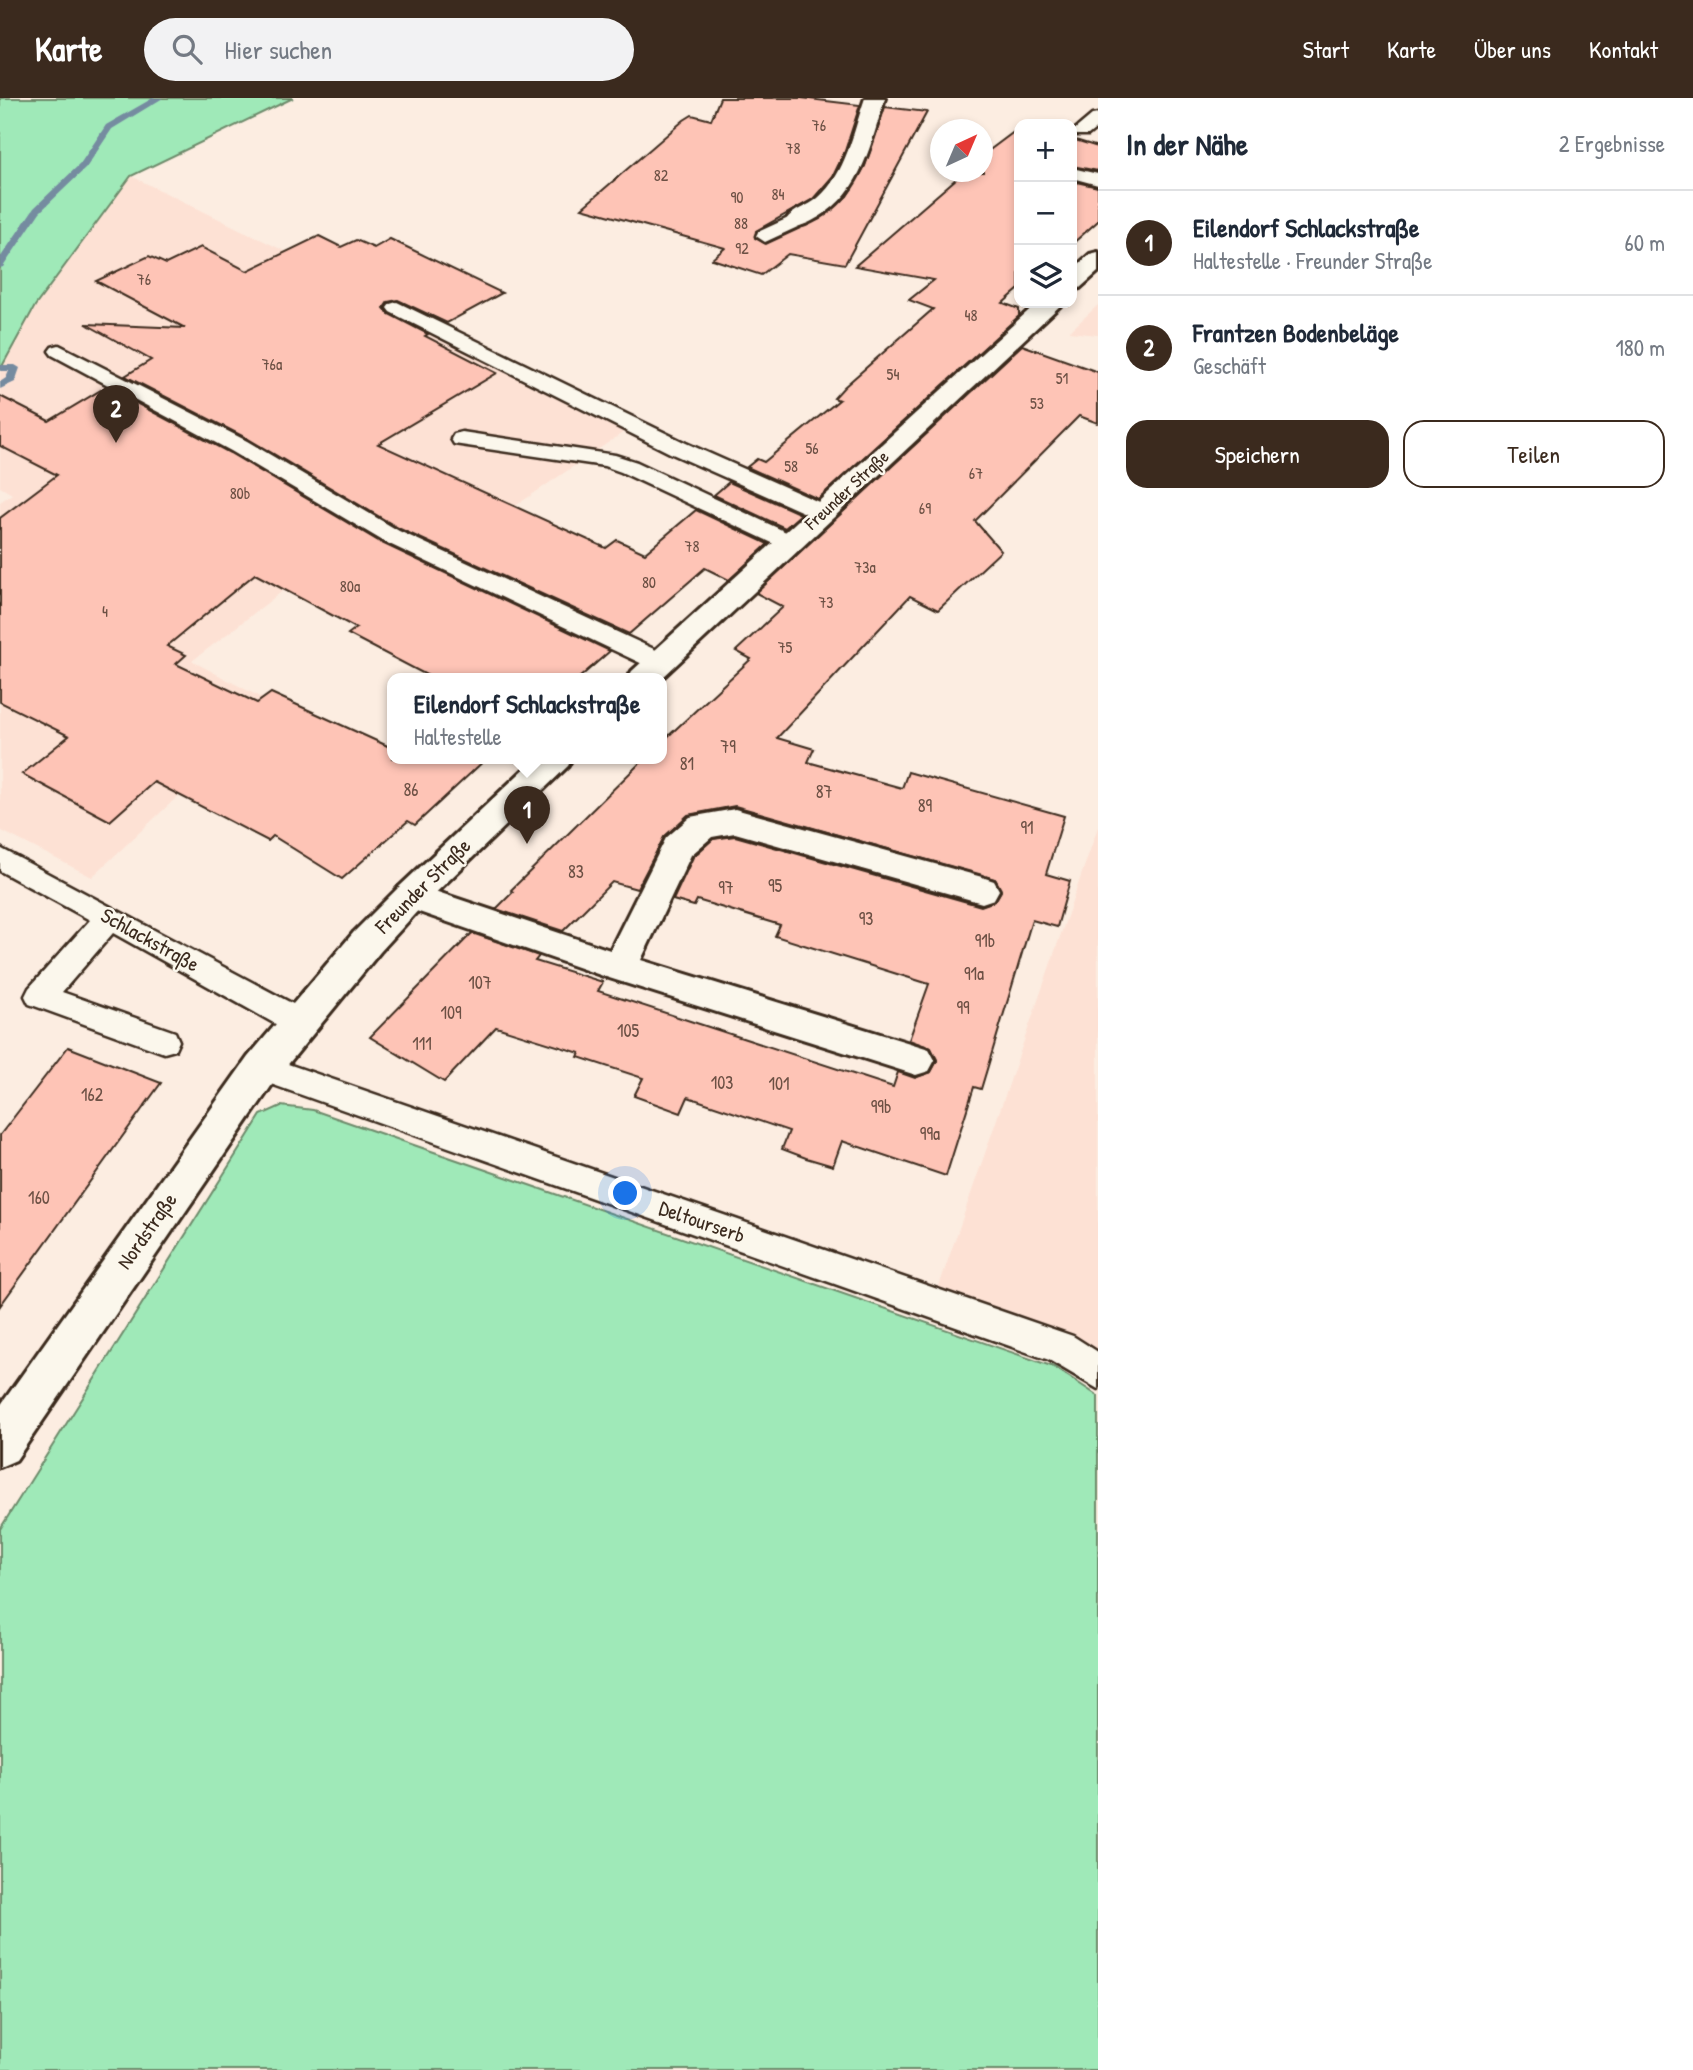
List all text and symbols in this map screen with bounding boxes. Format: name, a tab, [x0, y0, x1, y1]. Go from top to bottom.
search box	[144, 18, 634, 81]
text: Karte	[35, 27, 102, 71]
icon: search	[168, 30, 206, 68]
text: Hier suchen	[224, 32, 332, 67]
text: Start	[1303, 33, 1349, 65]
text: Karte	[1387, 33, 1436, 65]
text: Über uns	[1474, 33, 1551, 65]
text: Kontakt	[1589, 33, 1658, 65]
house number: 76	[812, 114, 826, 136]
north arrow	[930, 119, 993, 182]
map controls	[1014, 119, 1077, 308]
button: +	[1014, 119, 1077, 182]
text: In der Nähe	[1126, 124, 1248, 164]
text: 2 Ergebnisse	[1559, 128, 1665, 159]
house number: 78	[786, 137, 800, 159]
house number: 82	[654, 164, 669, 186]
button: −	[1014, 182, 1077, 245]
house number: 84	[772, 183, 784, 205]
house number: 90	[730, 186, 744, 208]
text: Eilendorf Schlackstraße	[1193, 210, 1419, 245]
house number: 88	[734, 212, 748, 234]
text: 1	[1145, 227, 1153, 258]
text: 60 m	[1625, 227, 1665, 258]
house number: 92	[735, 237, 749, 259]
button: layers	[1014, 245, 1077, 308]
text: Haltestelle · Freunder Straße	[1193, 245, 1432, 276]
house number: 76	[137, 268, 151, 290]
house number: 48	[965, 304, 978, 326]
text: Frantzen Bodenbeläge	[1193, 315, 1399, 350]
text: 2	[1144, 332, 1154, 363]
text: 180 m	[1615, 332, 1665, 363]
text: Geschäft	[1193, 350, 1266, 381]
house number: 76a	[262, 353, 282, 375]
house number: 54	[887, 363, 899, 385]
house number: 51	[1056, 367, 1068, 389]
pin: 2	[93, 385, 139, 443]
house number: 53	[1030, 392, 1044, 414]
button: Speichern	[1126, 420, 1389, 488]
button: Teilen	[1403, 420, 1665, 488]
house number: 56	[805, 437, 819, 459]
street label: Freunder Straße	[798, 444, 894, 536]
house number: 58	[784, 455, 798, 477]
house number: 67	[969, 462, 983, 484]
house number: 80b	[230, 482, 250, 504]
house number: 69	[919, 497, 931, 519]
house number: 78	[685, 535, 699, 557]
house number: 73a	[854, 556, 876, 578]
house number: 80	[642, 571, 656, 593]
house number: 80a	[340, 575, 360, 597]
house number: 73	[818, 591, 834, 613]
house number: 4	[102, 600, 108, 622]
house number: 75	[778, 636, 793, 658]
popup	[387, 673, 667, 764]
text: Eilendorf Schlackstraße	[414, 686, 640, 721]
text: Haltestelle	[414, 721, 502, 752]
house number: 79	[720, 734, 736, 759]
house number: 81	[680, 751, 694, 776]
house number: 86	[404, 777, 418, 802]
house number: 87	[816, 779, 832, 804]
pin: 1	[504, 786, 550, 844]
house number: 89	[918, 793, 933, 818]
house number: 91	[1020, 815, 1034, 840]
street label: Freunder Straße	[368, 831, 477, 941]
house number: 83	[568, 859, 584, 884]
house number: 95	[768, 873, 782, 898]
house number: 97	[718, 875, 734, 900]
street label: Schlackstraße	[96, 901, 205, 979]
house number: 93	[859, 906, 873, 931]
house number: 91b	[975, 928, 995, 953]
house number: 91a	[964, 961, 984, 986]
house number: 107	[468, 970, 492, 995]
house number: 99	[956, 995, 970, 1020]
house number: 109	[440, 1000, 462, 1025]
house number: 105	[617, 1018, 639, 1043]
house number: 111	[412, 1031, 432, 1056]
house number: 103	[711, 1070, 733, 1095]
house number: 101	[768, 1071, 790, 1096]
house number: 162	[81, 1082, 104, 1107]
house number: 99b	[871, 1094, 891, 1119]
house number: 99a	[920, 1121, 940, 1146]
your location	[608, 1176, 642, 1210]
house number: 160	[28, 1185, 50, 1210]
street label: Nordstraße	[110, 1187, 183, 1275]
street label: Deltourserb	[655, 1193, 749, 1250]

